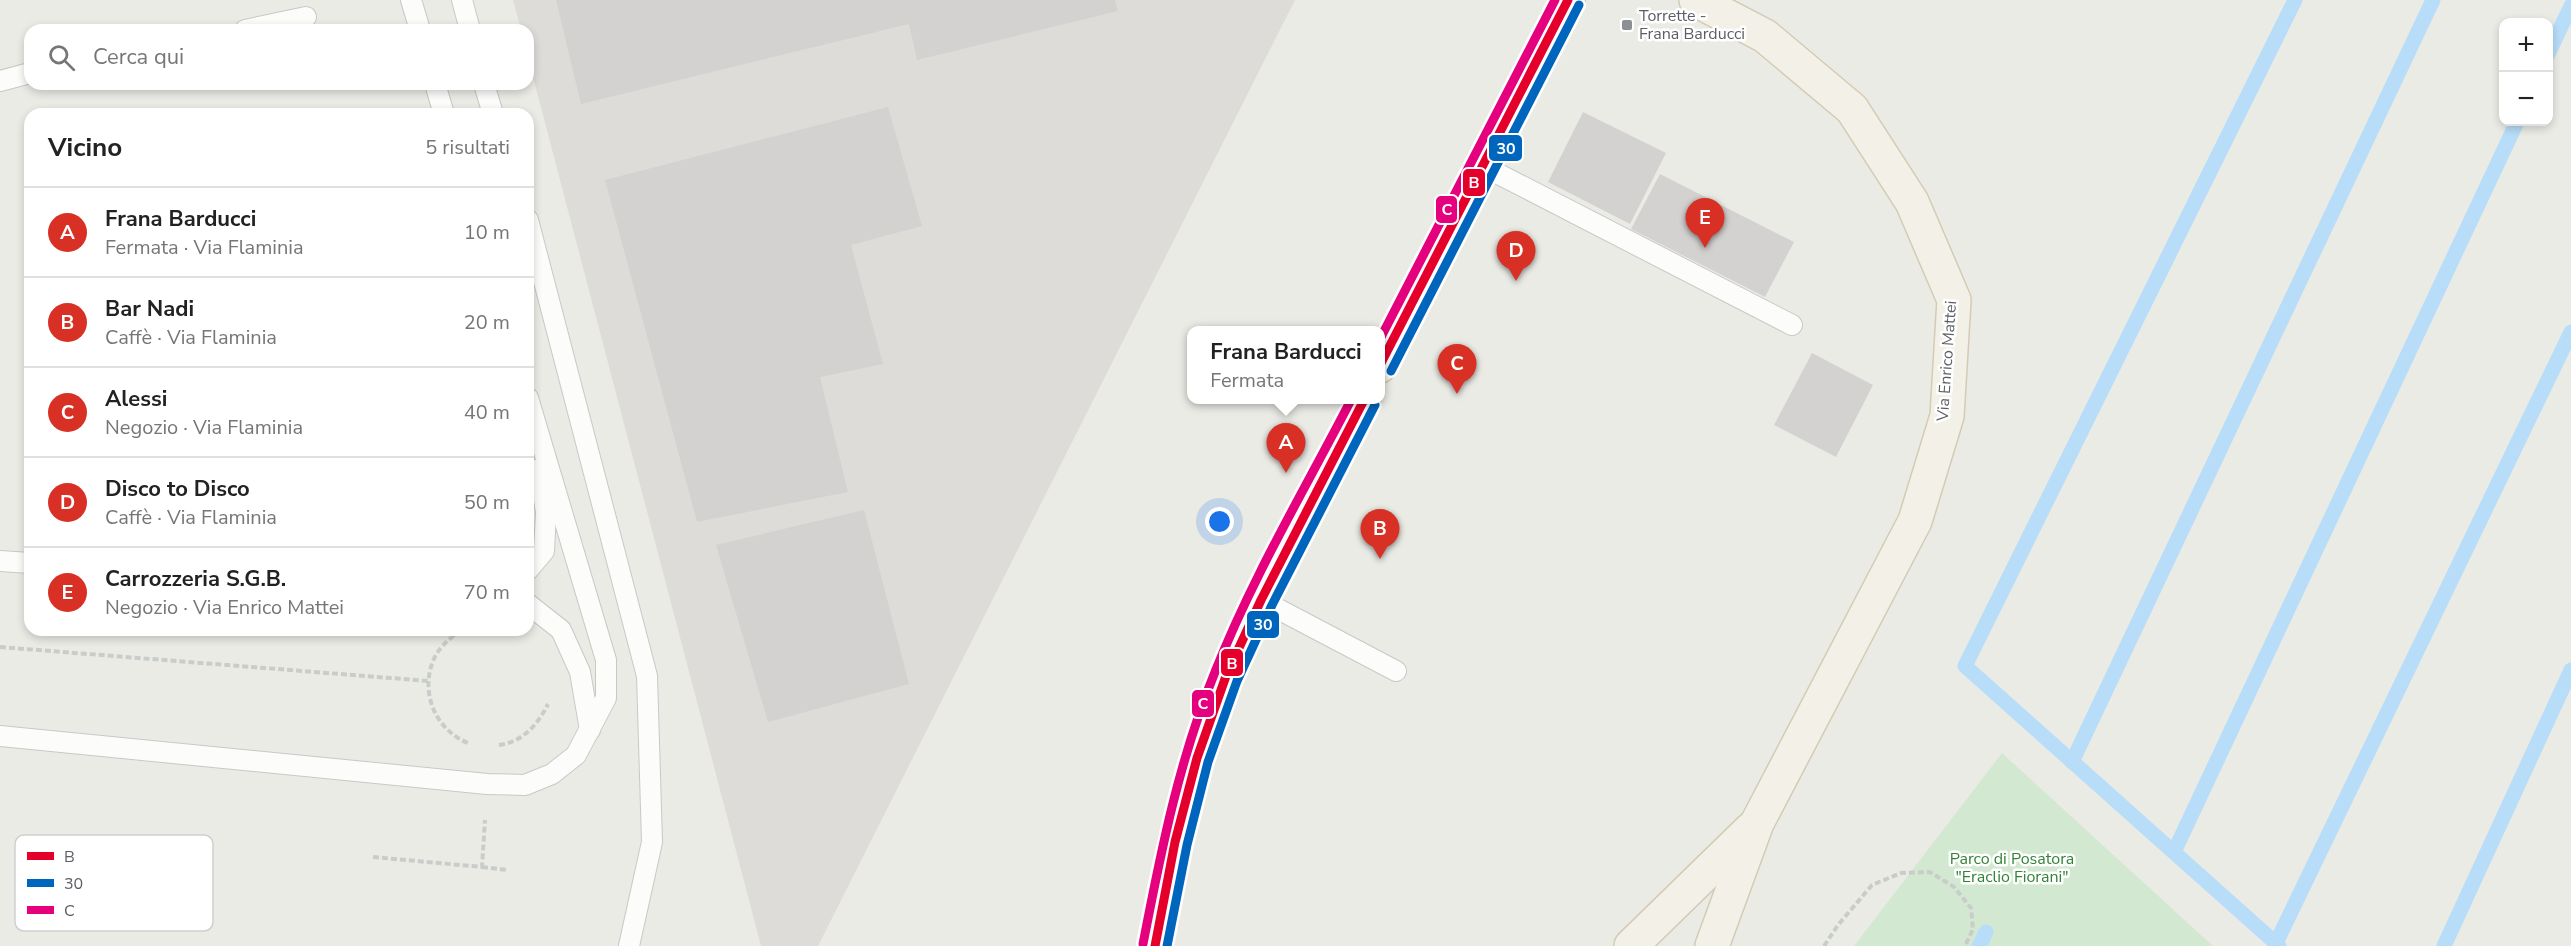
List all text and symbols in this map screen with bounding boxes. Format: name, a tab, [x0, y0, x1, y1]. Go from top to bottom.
place label: Torrette - Frana Barducci	[1639, 5, 1745, 45]
marker: Torrette - Frana Barducci	[1620, 18, 1634, 32]
map controls	[2499, 18, 2553, 126]
button: +	[2499, 18, 2553, 72]
search box	[24, 24, 534, 90]
icon: search	[45, 41, 78, 74]
text: Cerca qui	[93, 42, 184, 72]
button: −	[2499, 72, 2553, 126]
text: Vicino	[48, 130, 122, 165]
text: 5 risultati	[425, 134, 510, 161]
line badge: 30	[1488, 134, 1523, 162]
text: 30	[1496, 138, 1516, 160]
line badge: B	[1462, 168, 1486, 197]
text: B	[1468, 172, 1480, 194]
line badge: C	[1435, 195, 1458, 224]
pin: E	[1686, 198, 1724, 248]
text: C	[1442, 199, 1453, 221]
text: Frana Barducci	[105, 204, 256, 234]
text: A	[60, 219, 75, 246]
text: 10 m	[464, 219, 510, 246]
pin: D	[1496, 232, 1536, 281]
text: Fermata · Via Flaminia	[105, 234, 304, 261]
text: Bar Nadi	[105, 294, 194, 324]
street label: Via Enrico Mattei	[1932, 300, 1962, 423]
text: B	[61, 309, 74, 336]
text: 20 m	[464, 309, 510, 336]
text: Caffè · Via Flaminia	[105, 324, 277, 351]
popup	[1187, 326, 1385, 404]
text: Frana Barducci	[1210, 337, 1362, 367]
pin: C	[1438, 344, 1476, 394]
text: Fermata	[1210, 367, 1284, 394]
text: Alessi	[105, 384, 167, 414]
text: C	[61, 399, 74, 426]
text: 40 m	[464, 399, 510, 426]
text: Negozio · Via Flaminia	[105, 414, 303, 441]
pin: A	[1266, 424, 1306, 473]
text: Disco to Disco	[105, 474, 250, 504]
text: D	[60, 489, 75, 516]
text: 50 m	[464, 489, 510, 516]
text: Caffè · Via Flaminia	[105, 504, 277, 531]
your location	[1205, 507, 1234, 536]
pin: B	[1360, 510, 1400, 559]
text: Carrozzeria S.G.B.	[105, 564, 286, 594]
text: E	[62, 579, 73, 606]
text: 70 m	[464, 579, 510, 606]
text: Negozio · Via Enrico Mattei	[105, 594, 344, 621]
line badge: 30	[1246, 610, 1280, 639]
text: 30	[1253, 614, 1273, 636]
line badge: B	[1220, 648, 1244, 677]
text: B	[1226, 653, 1238, 675]
line badge: C	[1191, 689, 1215, 718]
text: C	[1198, 693, 1209, 715]
legend	[15, 835, 213, 931]
text: B	[64, 846, 75, 868]
park label: Parco di Posatora "Eraclio Fiorani"	[1950, 848, 2074, 888]
text: 30	[64, 873, 83, 895]
text: C	[64, 900, 75, 922]

